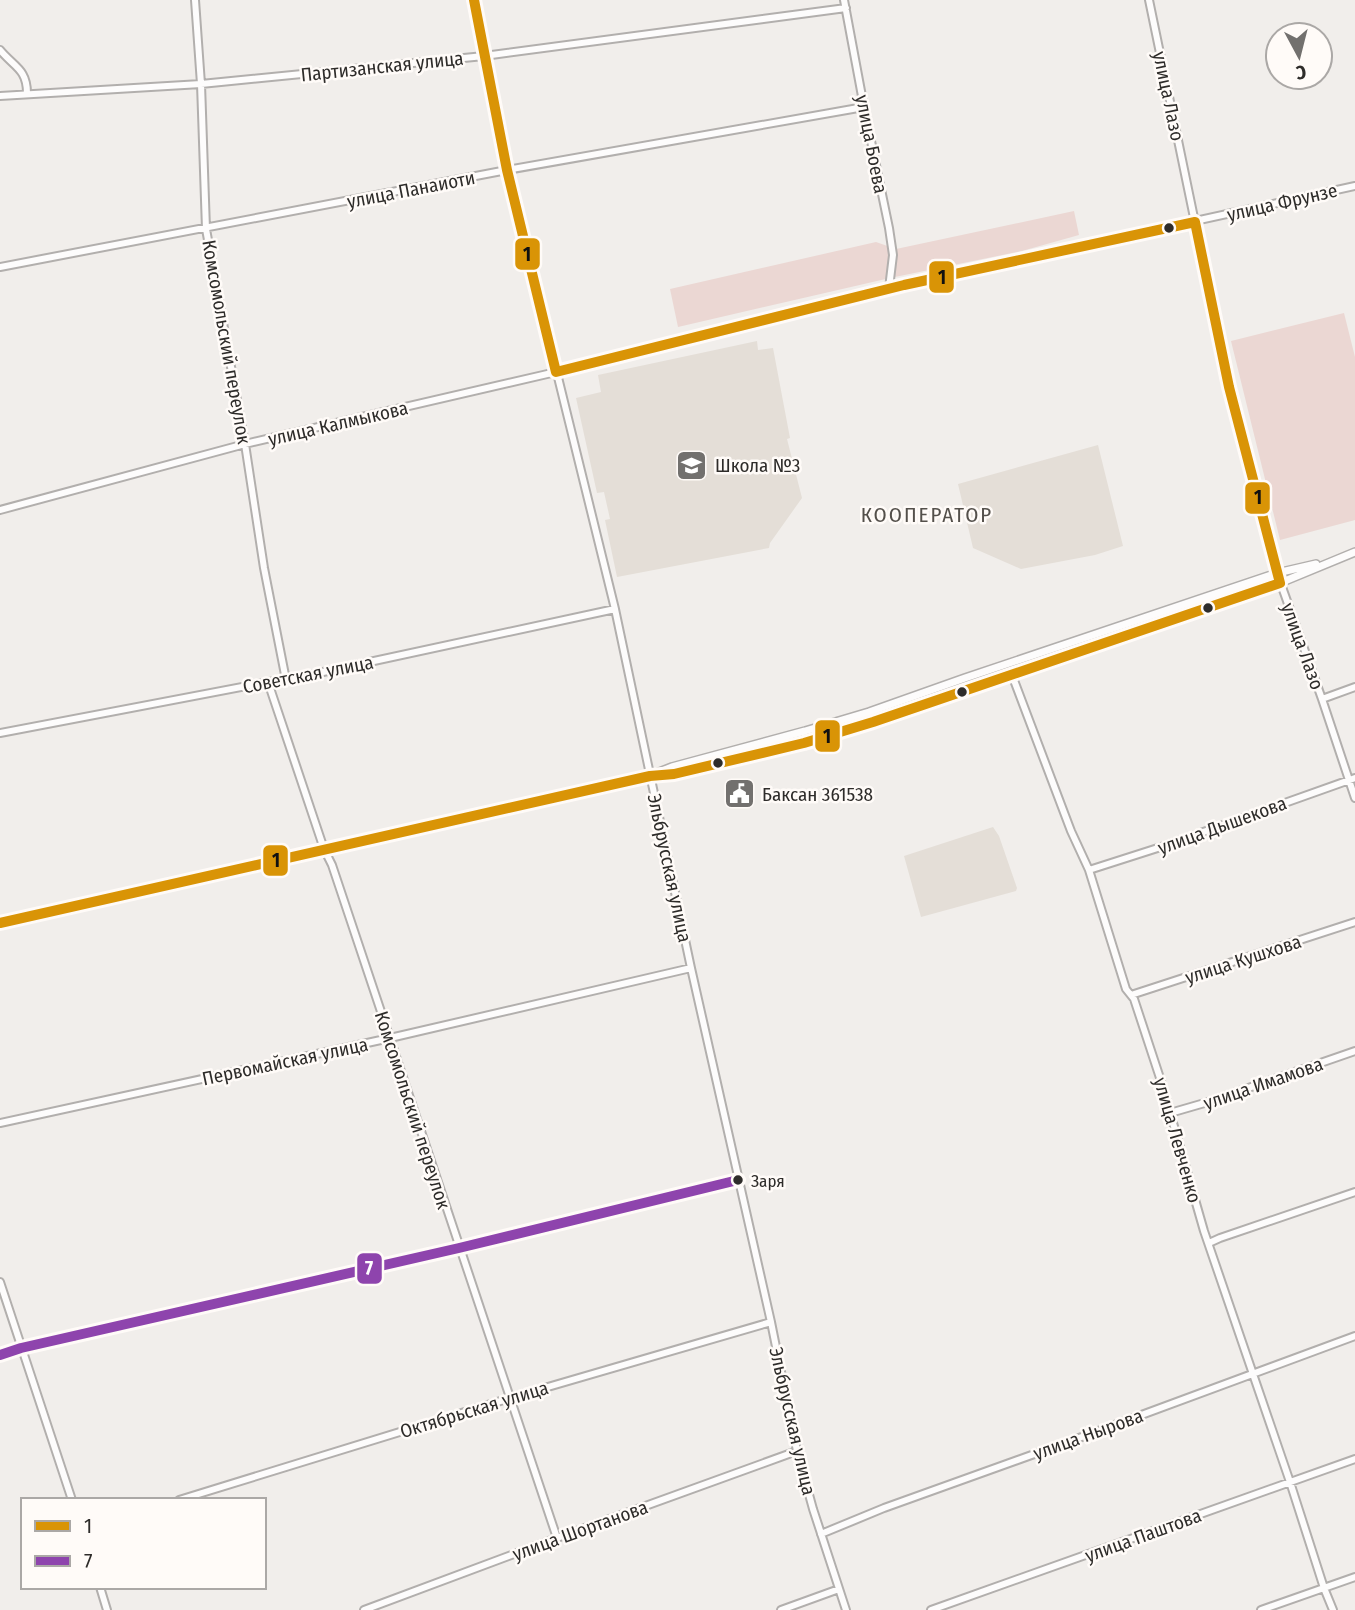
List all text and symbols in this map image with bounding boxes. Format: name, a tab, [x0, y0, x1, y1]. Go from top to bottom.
north arrow	[1264, 21, 1334, 91]
street label: Партизанская улица	[300, 47, 465, 86]
street label: улица Лазо	[1148, 49, 1189, 143]
text: С	[1295, 60, 1307, 84]
street label: улица Боева	[851, 93, 892, 195]
street label: улица Панаиоти	[345, 166, 477, 213]
street label: улица Фрунзе	[1225, 179, 1339, 226]
unlabelled marker	[1162, 221, 1176, 235]
line badge: 1	[514, 237, 541, 271]
street label: Комсомольский переулок	[197, 238, 256, 446]
text: 1	[523, 243, 531, 266]
line badge: 1	[928, 260, 955, 294]
text: 1	[938, 266, 946, 289]
street label: улица Калмыкова	[266, 396, 410, 451]
school or university icon: Школа №3	[675, 448, 709, 482]
place label: Школа №3	[715, 454, 800, 477]
line badge: 1	[1244, 481, 1271, 515]
text: 1	[1254, 486, 1262, 509]
district label: КООПЕРАТОР	[861, 502, 993, 528]
street label: улица Лазо	[1276, 600, 1329, 693]
unlabelled marker	[1201, 601, 1215, 615]
street label: Советская улица	[241, 651, 375, 698]
unlabelled marker	[955, 685, 969, 699]
line badge: 1	[814, 719, 841, 753]
text: 1	[823, 725, 831, 748]
unlabelled marker	[711, 756, 725, 770]
public building icon: Баксан 361538	[722, 777, 756, 811]
place label: Баксан 361538	[762, 783, 873, 806]
street label: улица Дышекова	[1155, 791, 1290, 859]
street label: Эльбрусская улица	[643, 792, 696, 944]
line badge: 1	[262, 844, 289, 877]
text: 1	[272, 849, 280, 872]
street label: улица Кушхова	[1182, 930, 1304, 989]
street label: Комсомольский переулок	[370, 1008, 455, 1212]
street label: Первомайская улица	[200, 1033, 370, 1090]
street label: улица Имамова	[1200, 1052, 1326, 1115]
street label: улица Левченко	[1149, 1075, 1206, 1206]
place label: Заря	[751, 1171, 785, 1192]
marker: Заря	[731, 1173, 745, 1187]
line badge: 7	[356, 1252, 383, 1285]
text: 7	[365, 1257, 373, 1280]
street label: Эльбрусская улица	[764, 1345, 821, 1497]
street label: Октябрьская улица	[397, 1376, 551, 1443]
street label: улица Нырова	[1030, 1404, 1146, 1465]
street label: улица Шортанова	[509, 1495, 651, 1566]
legend	[21, 1498, 266, 1589]
street label: улица Паштова	[1082, 1504, 1205, 1567]
text: 1	[84, 1513, 92, 1539]
text: 7	[84, 1548, 93, 1574]

